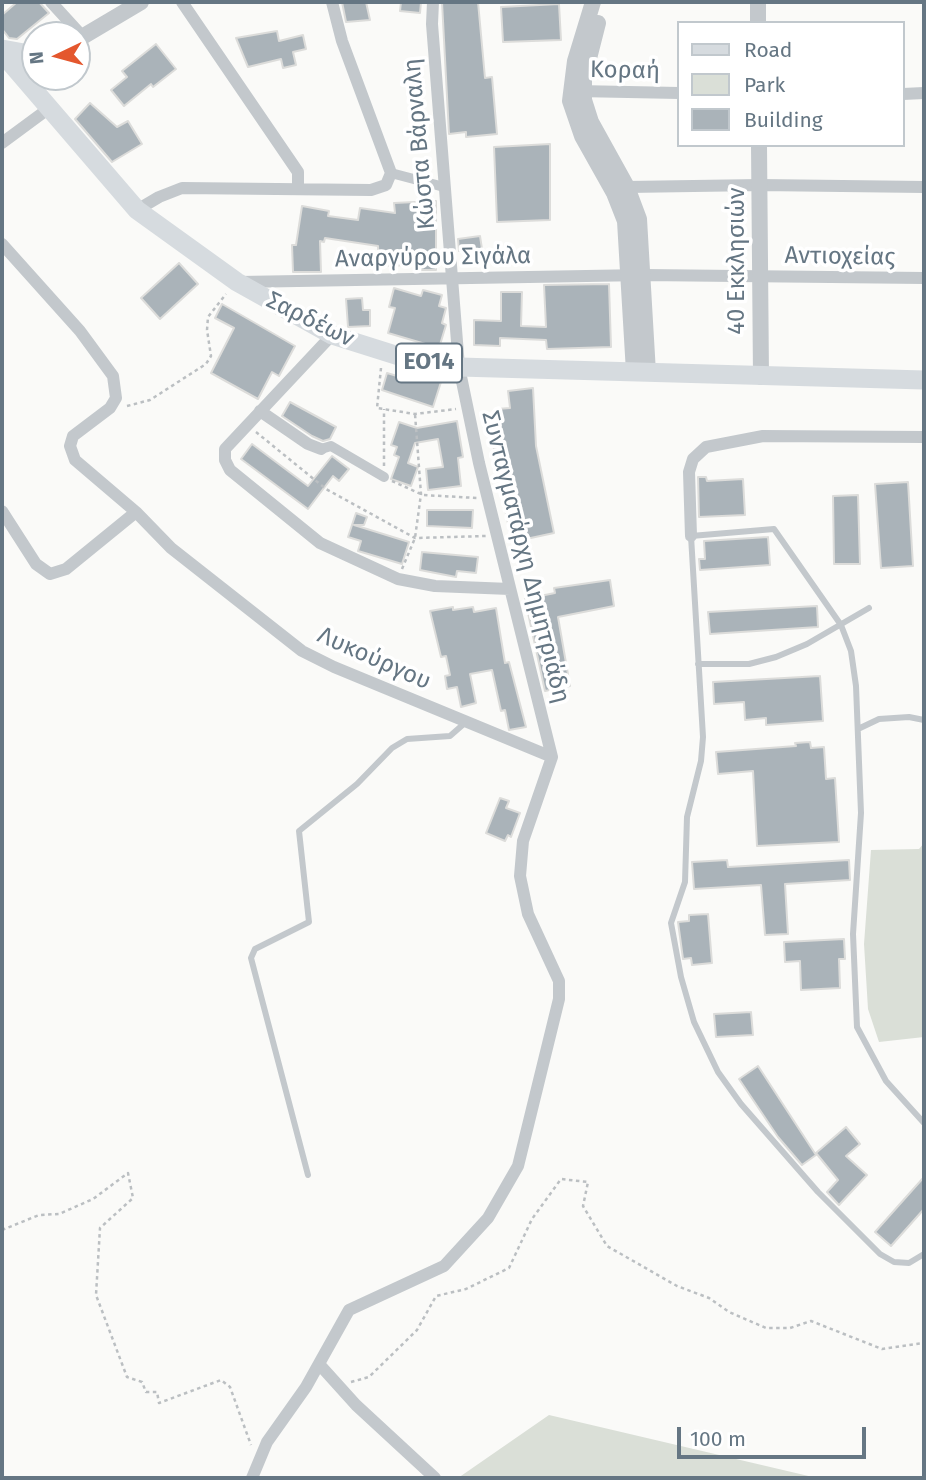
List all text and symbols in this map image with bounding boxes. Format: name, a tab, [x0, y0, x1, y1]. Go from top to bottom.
north arrow	[21, 21, 91, 91]
legend	[678, 21, 905, 147]
text: Road	[744, 37, 792, 63]
text: N	[25, 50, 49, 65]
street label: Κοραή	[590, 56, 660, 86]
street label: Κώστα Βάρναλη	[398, 57, 442, 231]
text: Park	[744, 72, 785, 98]
text: Building	[744, 107, 823, 133]
street label: 40 Εκκλησιών	[723, 187, 751, 335]
street label: Αναργύρου Σιγάλα	[335, 242, 531, 274]
street label: Αντιοχείας	[784, 242, 896, 272]
street label: Σαρδέων	[261, 286, 359, 354]
road number: ΕΟ14	[396, 344, 462, 382]
street label: Συνταγματάρχη Δημητριάδη	[475, 408, 575, 706]
street label: Λυκούργου	[313, 621, 435, 697]
scale bar	[681, 1414, 870, 1458]
text: 100 m	[690, 1426, 746, 1452]

